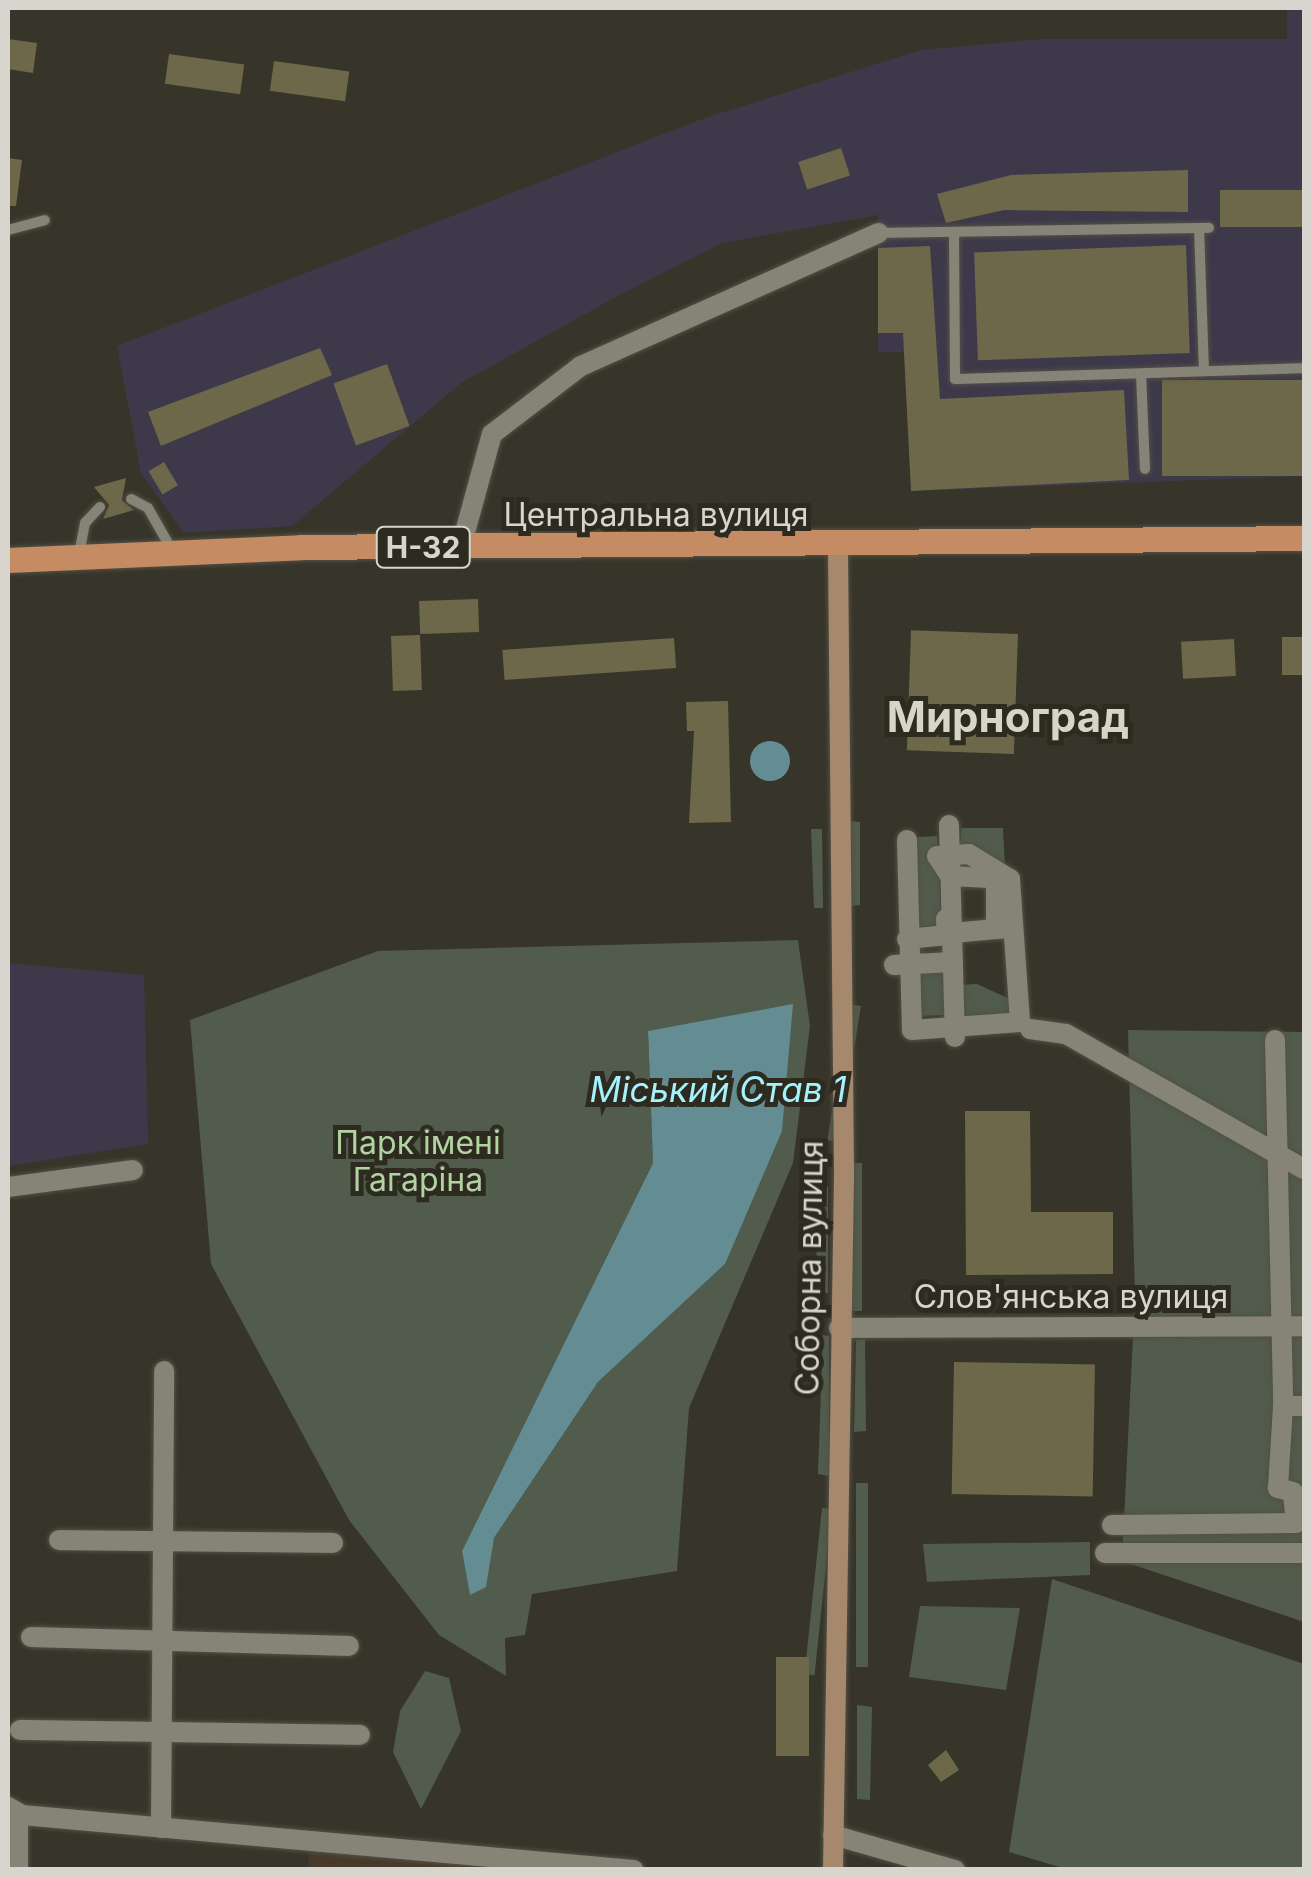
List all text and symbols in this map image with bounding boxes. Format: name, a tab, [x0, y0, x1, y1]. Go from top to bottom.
street label: Центральна вулиця	[504, 496, 808, 534]
road number: Н-32	[376, 522, 470, 572]
district label: Мирноград	[887, 692, 1129, 742]
water label: Міський Став 1	[589, 1068, 847, 1110]
park label: Парк імені Гагаріна	[335, 1125, 501, 1200]
street label: Соборна вулиця	[789, 1140, 831, 1396]
street label: Слов'янська вулиця	[914, 1278, 1228, 1316]

